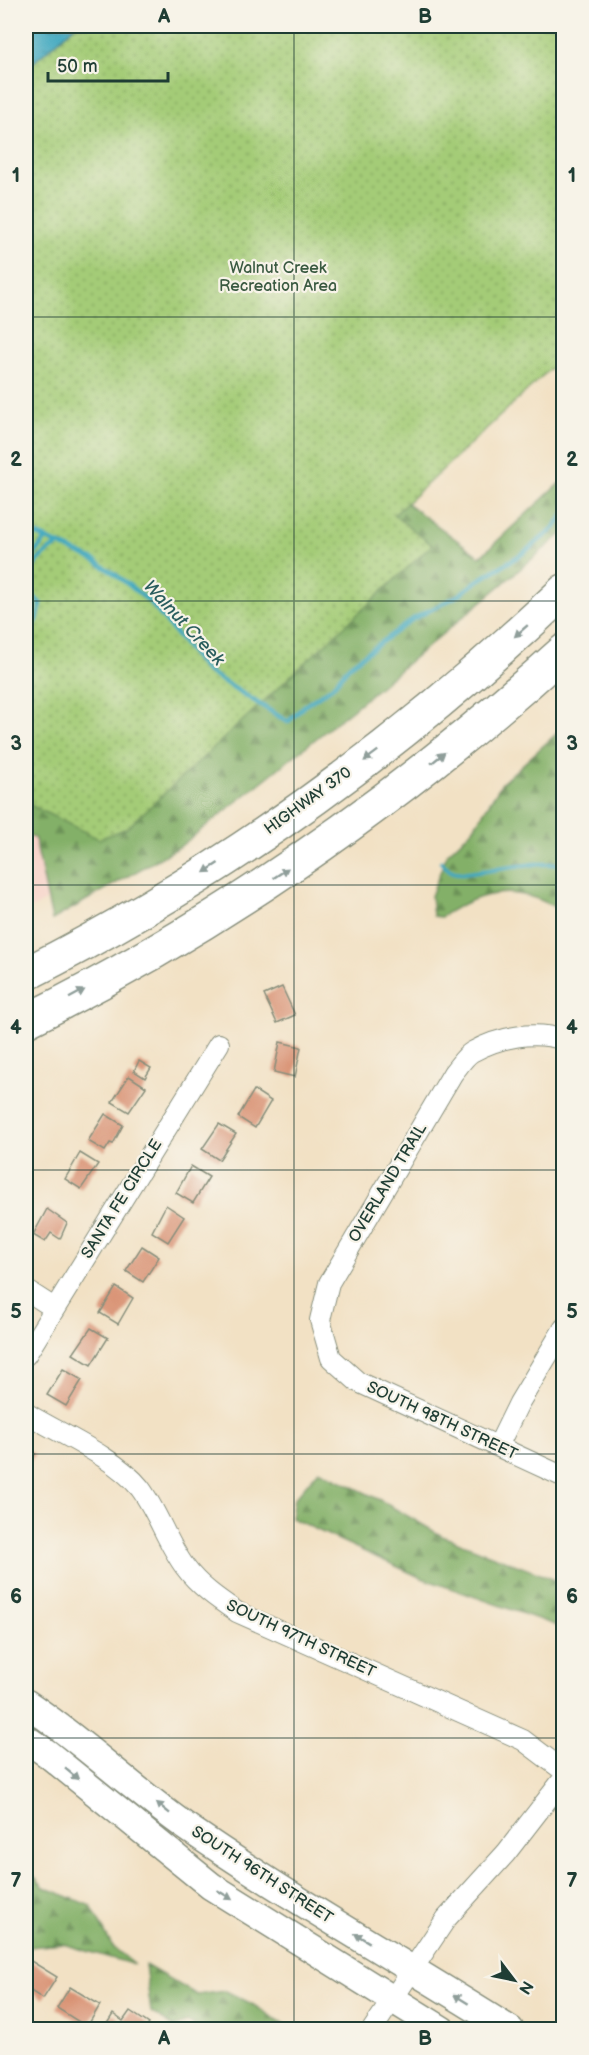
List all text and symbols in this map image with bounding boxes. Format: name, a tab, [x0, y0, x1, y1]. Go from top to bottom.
text: A	[157, 5, 171, 29]
text: B	[418, 5, 432, 29]
scale bar	[48, 45, 168, 83]
text: 50 m	[57, 56, 98, 77]
text: 1	[12, 164, 20, 188]
text: 1	[568, 164, 576, 188]
park label: Walnut Creek Recreation Area	[219, 259, 337, 296]
text: 2	[10, 448, 22, 472]
text: 2	[566, 448, 578, 472]
water label: Walnut Creek	[139, 576, 230, 671]
one-way arrow	[514, 624, 529, 637]
text: 3	[10, 732, 22, 756]
text: 3	[566, 732, 578, 756]
one-way arrow	[363, 749, 378, 761]
one-way arrow	[431, 753, 446, 765]
street label: HIGHWAY 370	[261, 763, 355, 839]
one-way arrow	[203, 862, 220, 873]
one-way arrow	[273, 868, 289, 879]
one-way arrow	[69, 989, 86, 999]
text: 4	[10, 1016, 22, 1040]
text: 4	[566, 1016, 578, 1040]
street label: OVERLAND TRAIL	[345, 1120, 431, 1246]
street label: SANTA FE CIRCLE	[78, 1136, 166, 1262]
text: 5	[10, 1300, 22, 1324]
text: 5	[566, 1300, 578, 1324]
street label: SOUTH 98TH STREET	[364, 1378, 521, 1464]
text: 6	[10, 1585, 22, 1609]
text: 6	[566, 1585, 578, 1609]
street label: SOUTH 97TH STREET	[223, 1596, 379, 1682]
one-way arrow	[65, 1767, 80, 1780]
one-way arrow	[156, 1803, 171, 1815]
street label: SOUTH 96TH STREET	[188, 1822, 337, 1928]
text: 7	[10, 1869, 22, 1893]
text: 7	[566, 1869, 578, 1893]
one-way arrow	[217, 1889, 233, 1900]
one-way arrow	[354, 1932, 370, 1943]
north arrow	[484, 1950, 544, 2010]
text: N	[514, 1977, 537, 1997]
one-way arrow	[452, 1993, 469, 2004]
text: A	[157, 2027, 171, 2051]
text: B	[418, 2027, 432, 2051]

